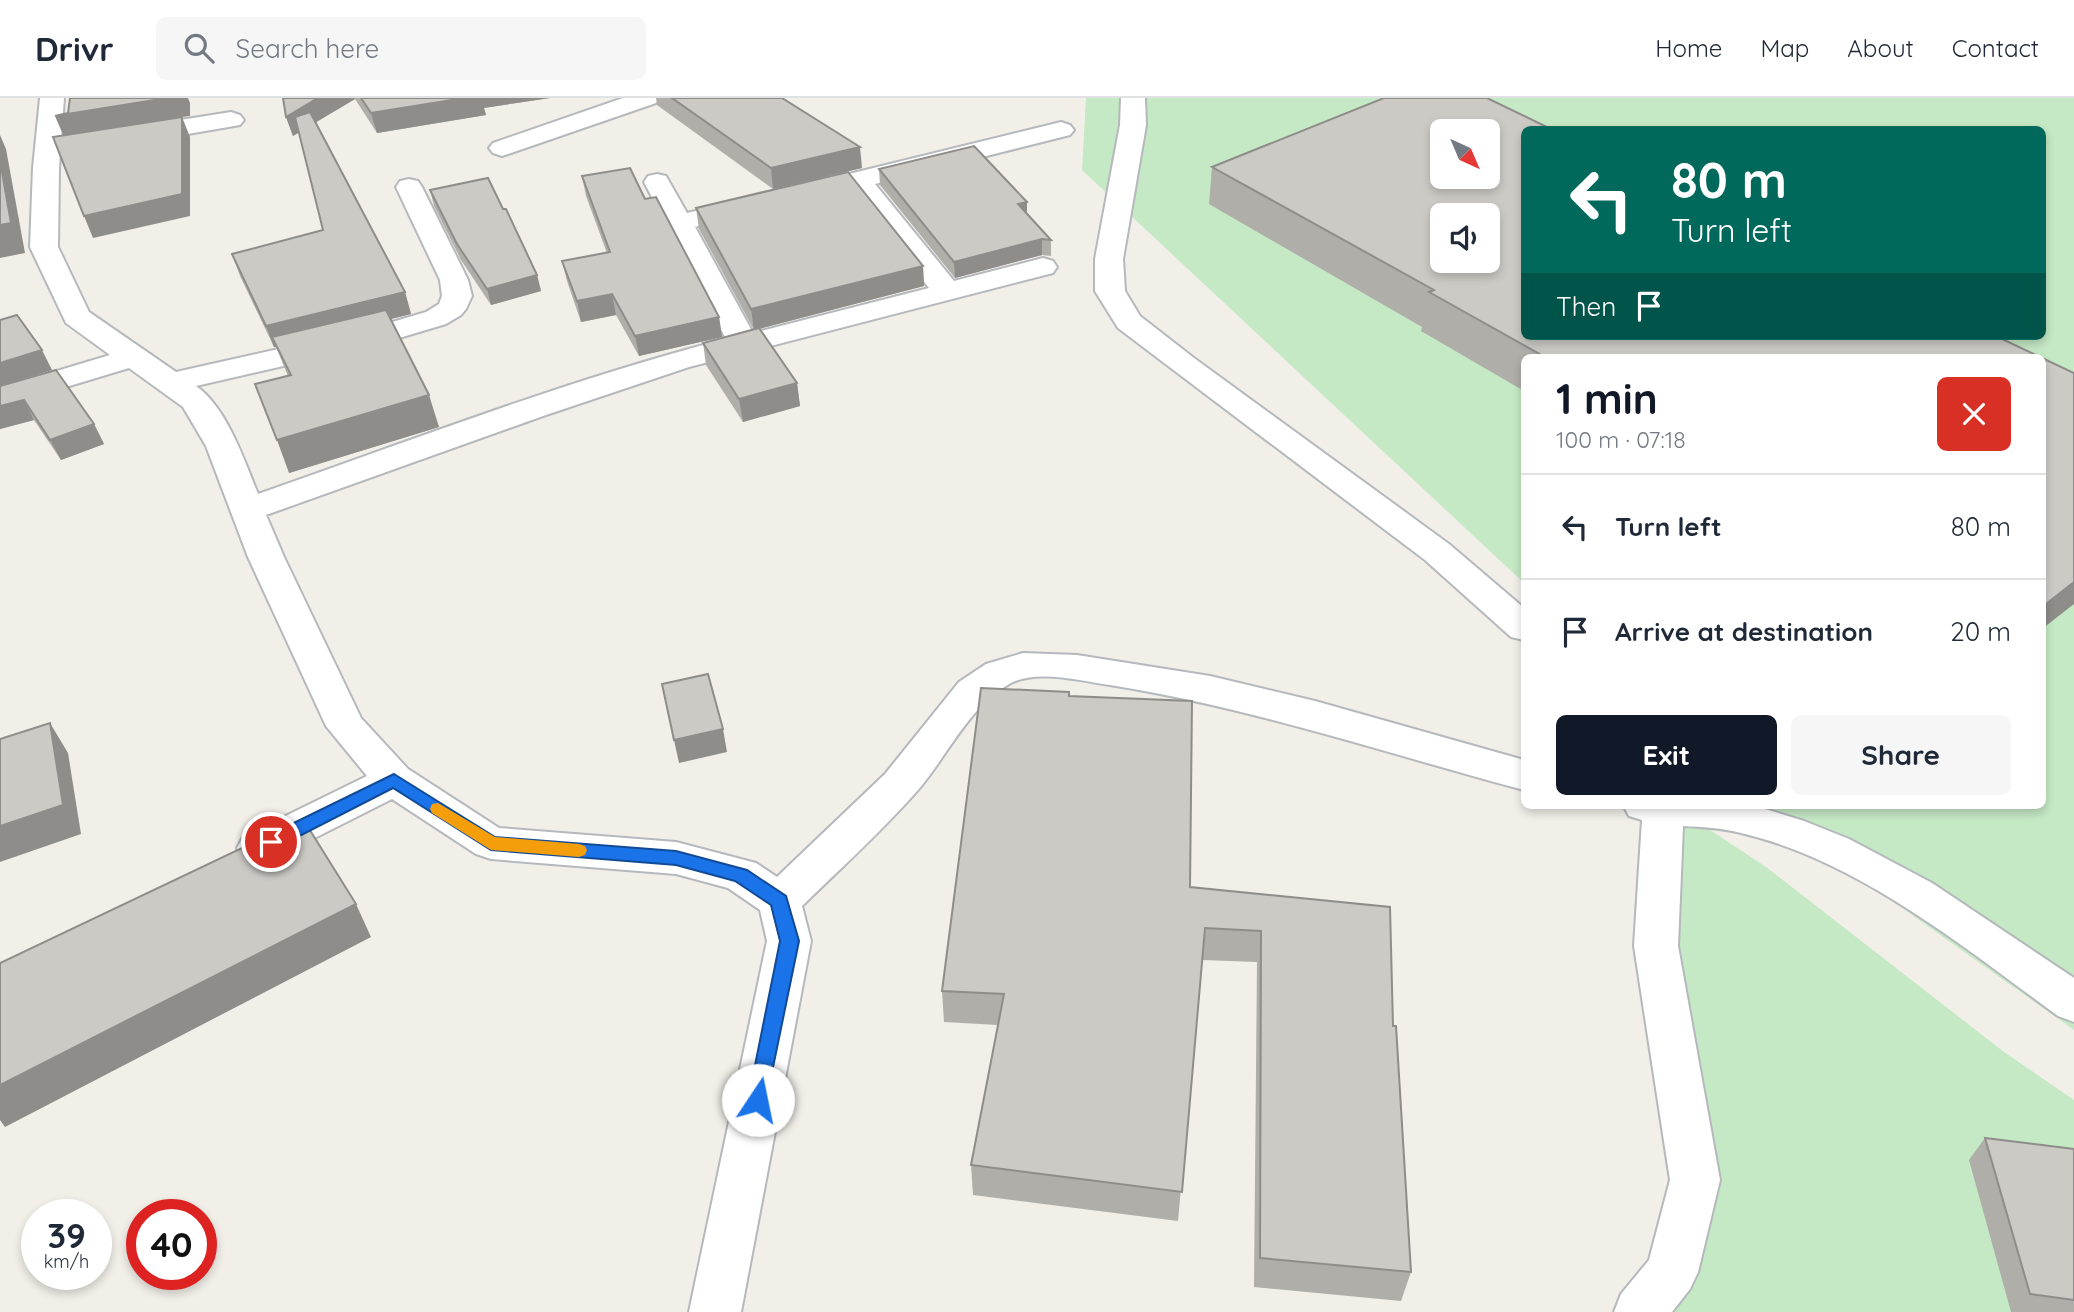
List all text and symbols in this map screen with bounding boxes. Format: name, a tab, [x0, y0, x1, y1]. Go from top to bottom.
search box	[156, 17, 646, 80]
text: Drivr	[35, 28, 114, 69]
icon: search	[180, 29, 218, 67]
text: Search here	[236, 32, 379, 65]
text: Home	[1655, 33, 1722, 63]
text: Map	[1760, 33, 1809, 63]
text: About	[1847, 33, 1914, 63]
text: Contact	[1952, 33, 2039, 63]
north arrow	[1430, 119, 1500, 189]
map controls	[1430, 119, 1500, 273]
text: 80 m	[1671, 149, 1787, 210]
icon: left	[1556, 154, 1647, 245]
button: sound	[1430, 203, 1500, 273]
text: Turn left	[1671, 210, 1792, 250]
icon: arrive	[1630, 287, 1668, 325]
text: Then	[1556, 290, 1616, 323]
text: 1 min	[1556, 372, 1658, 425]
button: close	[1937, 377, 2011, 451]
text: 100 m · 07:18	[1556, 425, 1686, 454]
icon: left	[1556, 508, 1594, 546]
text: Turn left	[1615, 510, 1722, 543]
text: 80 m	[1951, 510, 2011, 543]
icon: arrive	[1556, 613, 1594, 651]
text: Arrive at destination	[1615, 615, 1873, 648]
text: 20 m	[1950, 615, 2011, 648]
button: Exit	[1556, 715, 1777, 795]
button: Share	[1791, 715, 2011, 795]
pin	[241, 812, 301, 872]
icon: arrive	[252, 823, 290, 861]
position arrow	[721, 1063, 795, 1137]
speed limit sign: 40	[126, 1199, 217, 1290]
text: 39	[47, 1213, 86, 1257]
text: km/h	[44, 1250, 89, 1273]

